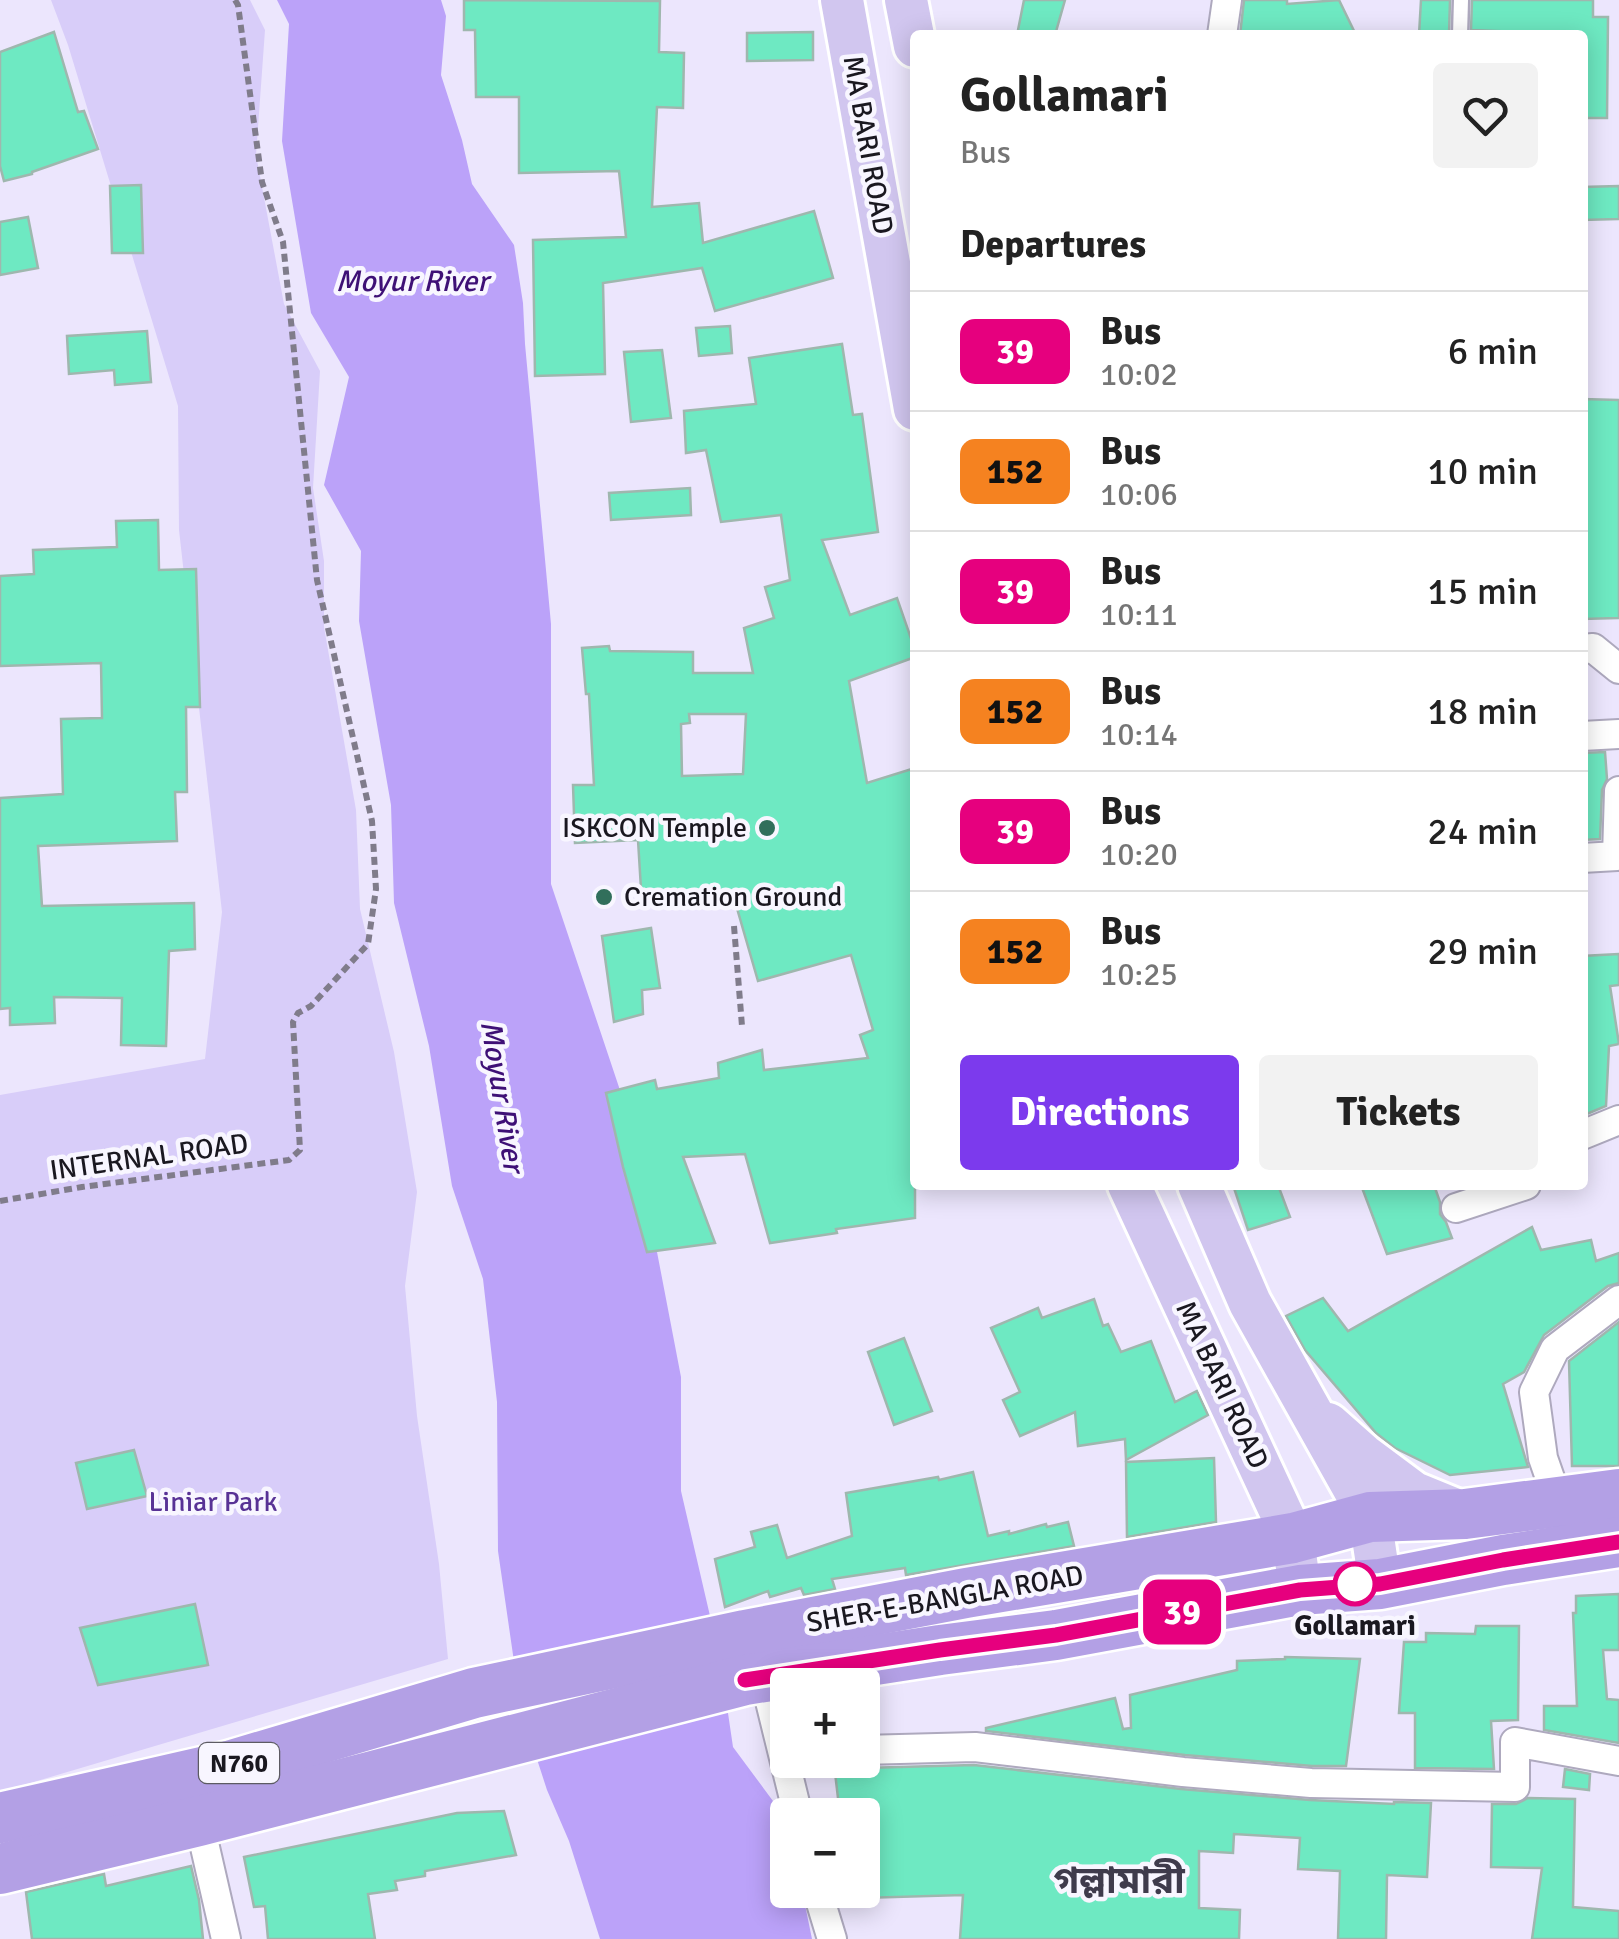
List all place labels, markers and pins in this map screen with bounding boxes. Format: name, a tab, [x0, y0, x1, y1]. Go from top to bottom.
place label: ISKCON Temple	[562, 811, 747, 845]
marker: ISKCON Temple	[756, 817, 778, 839]
place label: Cremation Ground	[624, 880, 842, 914]
marker: Cremation Ground	[593, 886, 615, 908]
marker: Gollamari	[1334, 1563, 1376, 1605]
place label: Gollamari	[1294, 1609, 1416, 1643]

